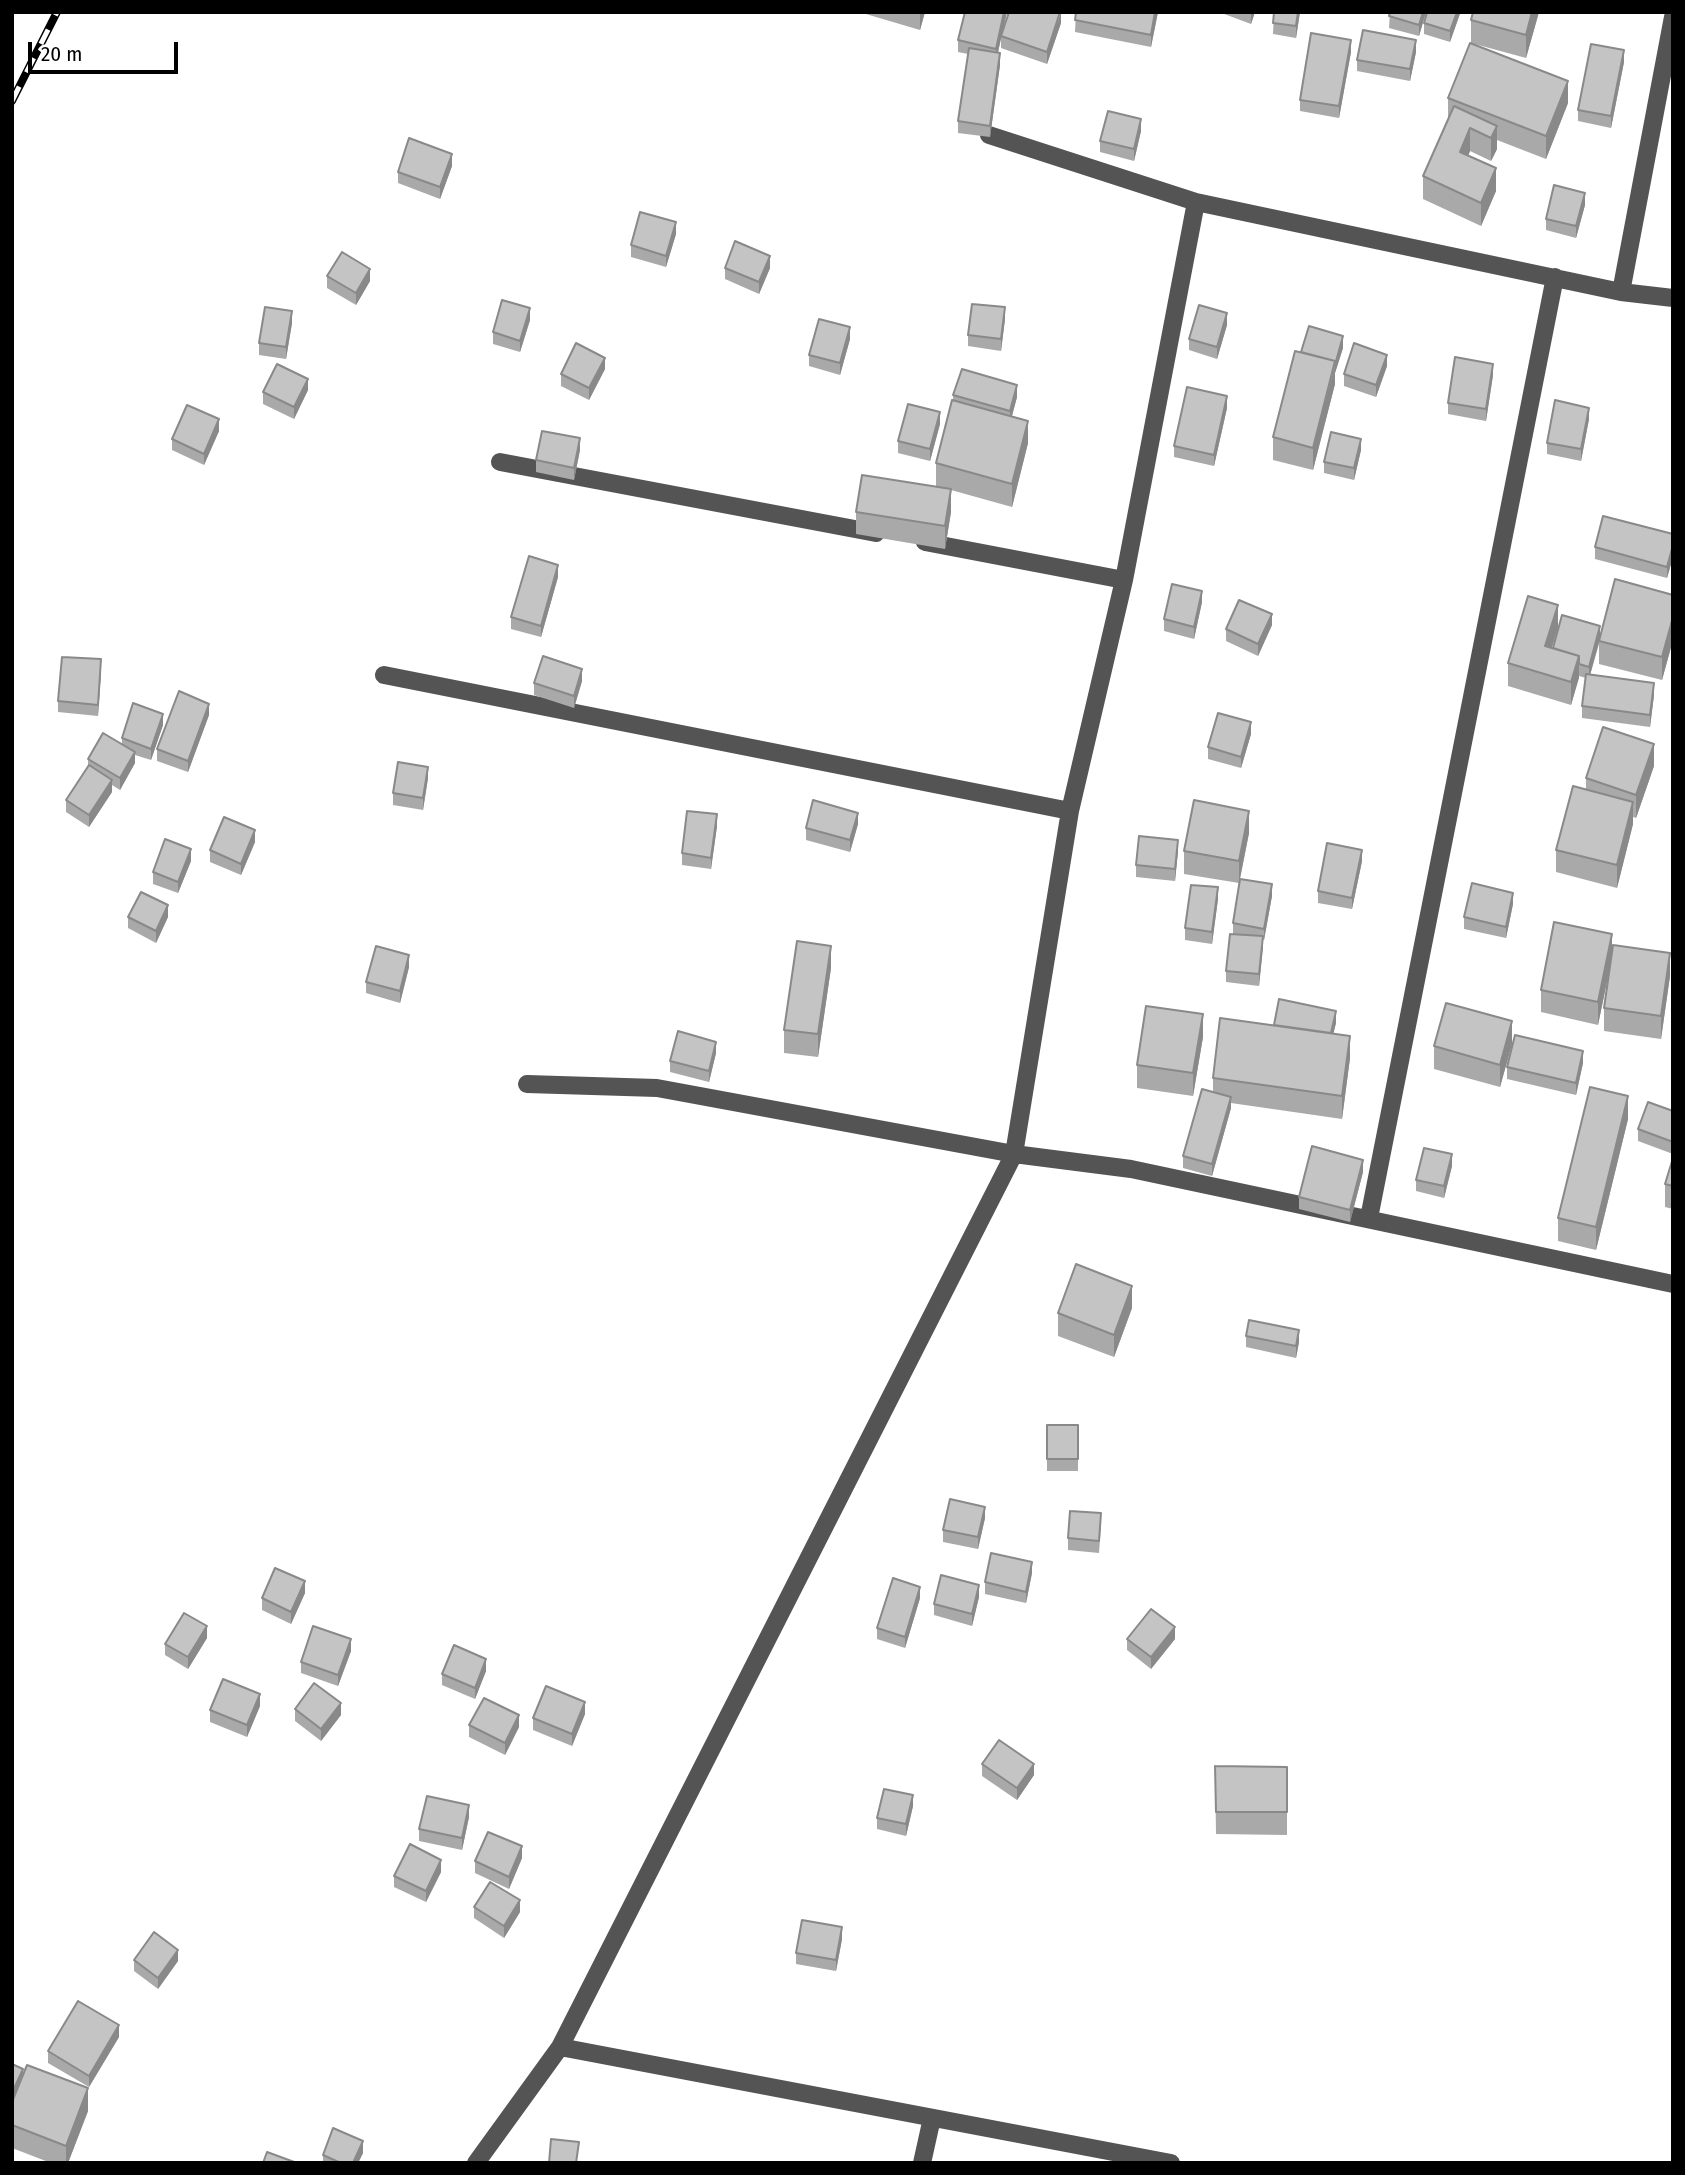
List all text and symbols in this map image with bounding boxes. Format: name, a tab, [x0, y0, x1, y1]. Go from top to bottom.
scale bar	[32, 28, 182, 72]
text: 20 m	[41, 41, 82, 67]

